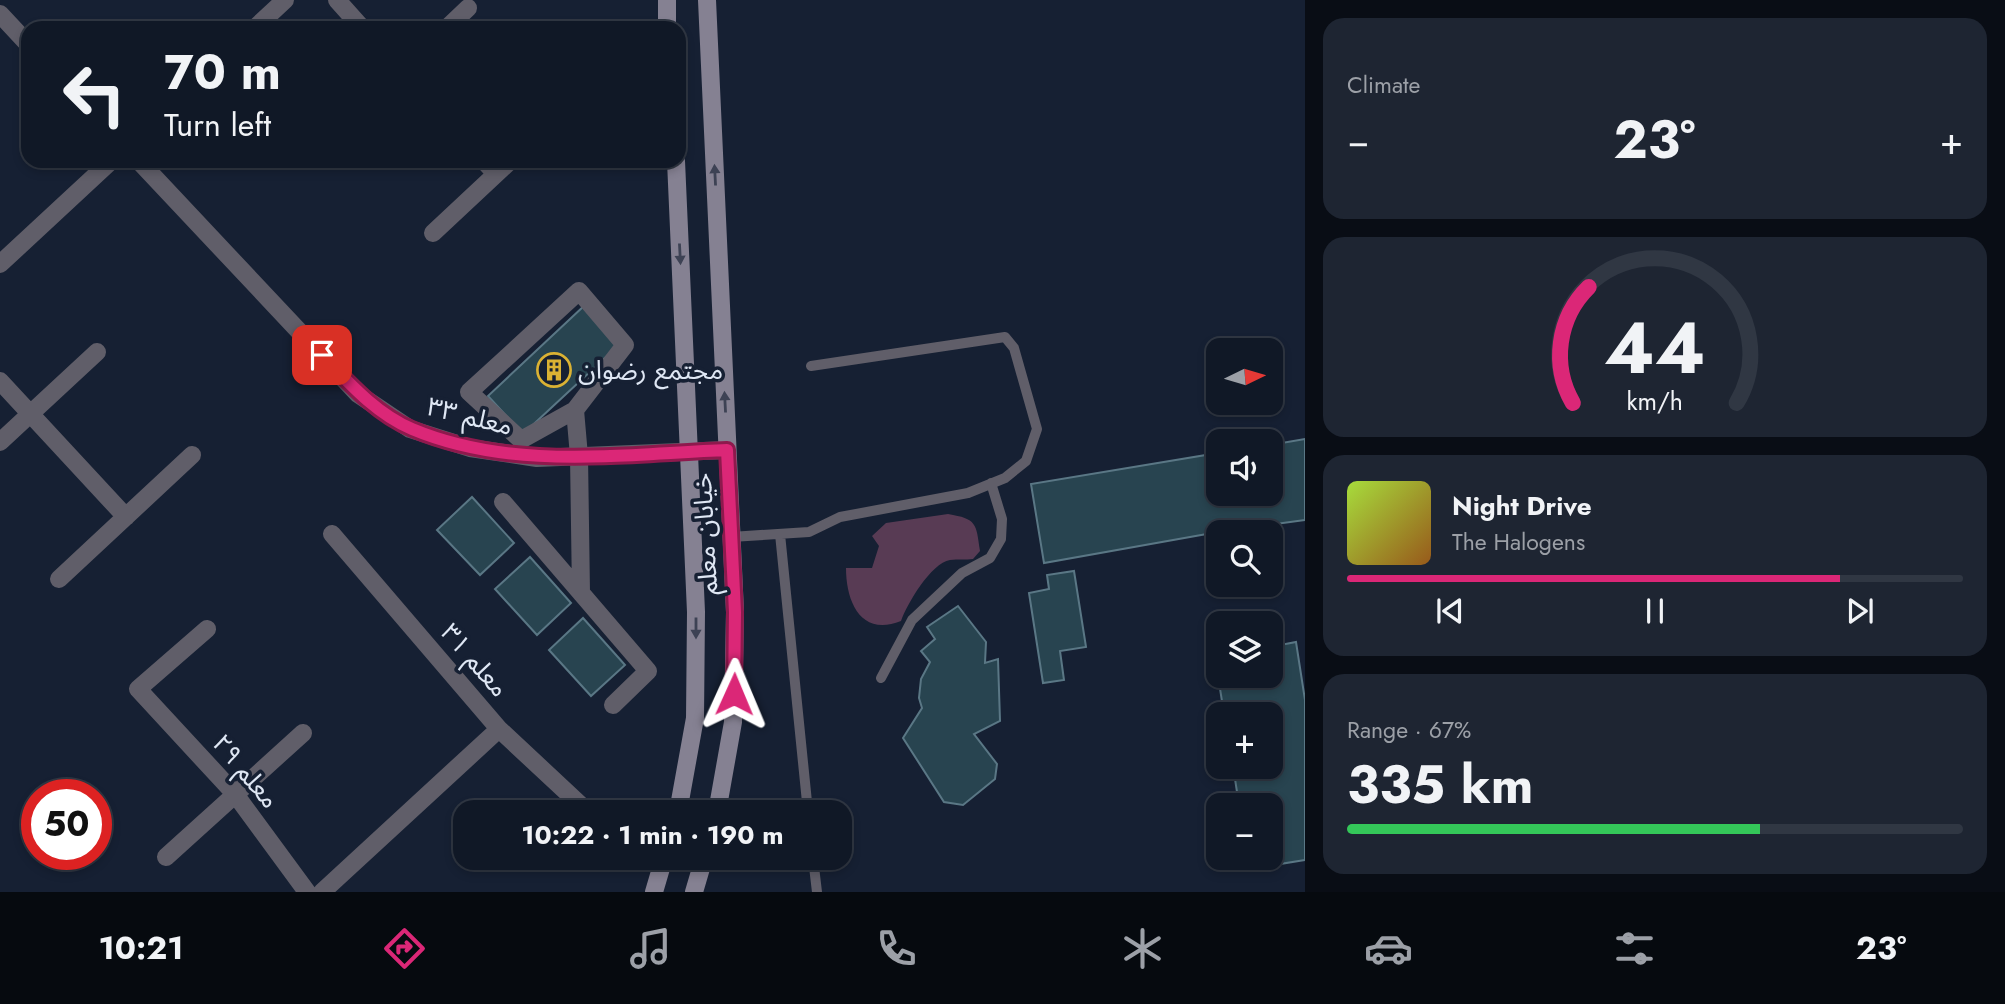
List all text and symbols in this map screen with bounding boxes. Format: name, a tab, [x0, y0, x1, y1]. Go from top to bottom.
text: 70 m	[164, 37, 281, 107]
icon: left	[49, 49, 140, 140]
text: Climate	[1347, 68, 1420, 102]
text: Turn left	[164, 102, 271, 148]
text: 23°	[1614, 102, 1695, 178]
text: −	[1347, 113, 1369, 168]
text: +	[1940, 113, 1963, 168]
one-way arrow	[709, 164, 720, 186]
one-way arrow	[675, 243, 686, 265]
text: 44	[1604, 295, 1706, 400]
pin	[292, 325, 352, 385]
icon: arrive	[303, 336, 341, 374]
north arrow	[1206, 338, 1283, 415]
map controls	[1206, 338, 1283, 870]
building icon: مجتمع رضوان	[535, 351, 573, 389]
place label: مجتمع رضوان	[578, 351, 723, 390]
text: km/h	[1627, 383, 1683, 419]
street label: معلم ۳۳	[423, 387, 517, 446]
one-way arrow	[720, 391, 731, 413]
button: sound	[1206, 429, 1283, 506]
street label: خیابان معلم	[683, 472, 728, 596]
text: Night Drive	[1452, 487, 1592, 525]
button: search	[1206, 520, 1283, 597]
text: The Halogens	[1452, 525, 1585, 559]
icon: previous	[1431, 592, 1469, 630]
icon: pause	[1636, 592, 1674, 630]
icon: next	[1841, 592, 1879, 630]
button: layers	[1206, 611, 1283, 688]
street label: معلم ۳۱	[431, 615, 518, 706]
one-way arrow	[690, 617, 702, 639]
position arrow	[697, 657, 771, 731]
button: +	[1206, 702, 1283, 779]
text: Range · 67%	[1347, 713, 1471, 747]
street label: معلم ۲۹	[203, 725, 289, 817]
text: 335 km	[1347, 747, 1533, 823]
speed limit sign: 50	[21, 779, 112, 870]
button: −	[1206, 793, 1283, 870]
text: 10:22 · 1 min · 190 m	[521, 816, 784, 854]
icon: directions	[380, 924, 429, 973]
icon: music	[626, 924, 675, 973]
icon: phone	[872, 924, 921, 973]
icon: climate	[1118, 924, 1167, 973]
icon: car	[1364, 924, 1413, 973]
icon: filters	[1610, 924, 1659, 973]
text: 10:21	[98, 925, 184, 971]
text: 23°	[1856, 925, 1906, 971]

